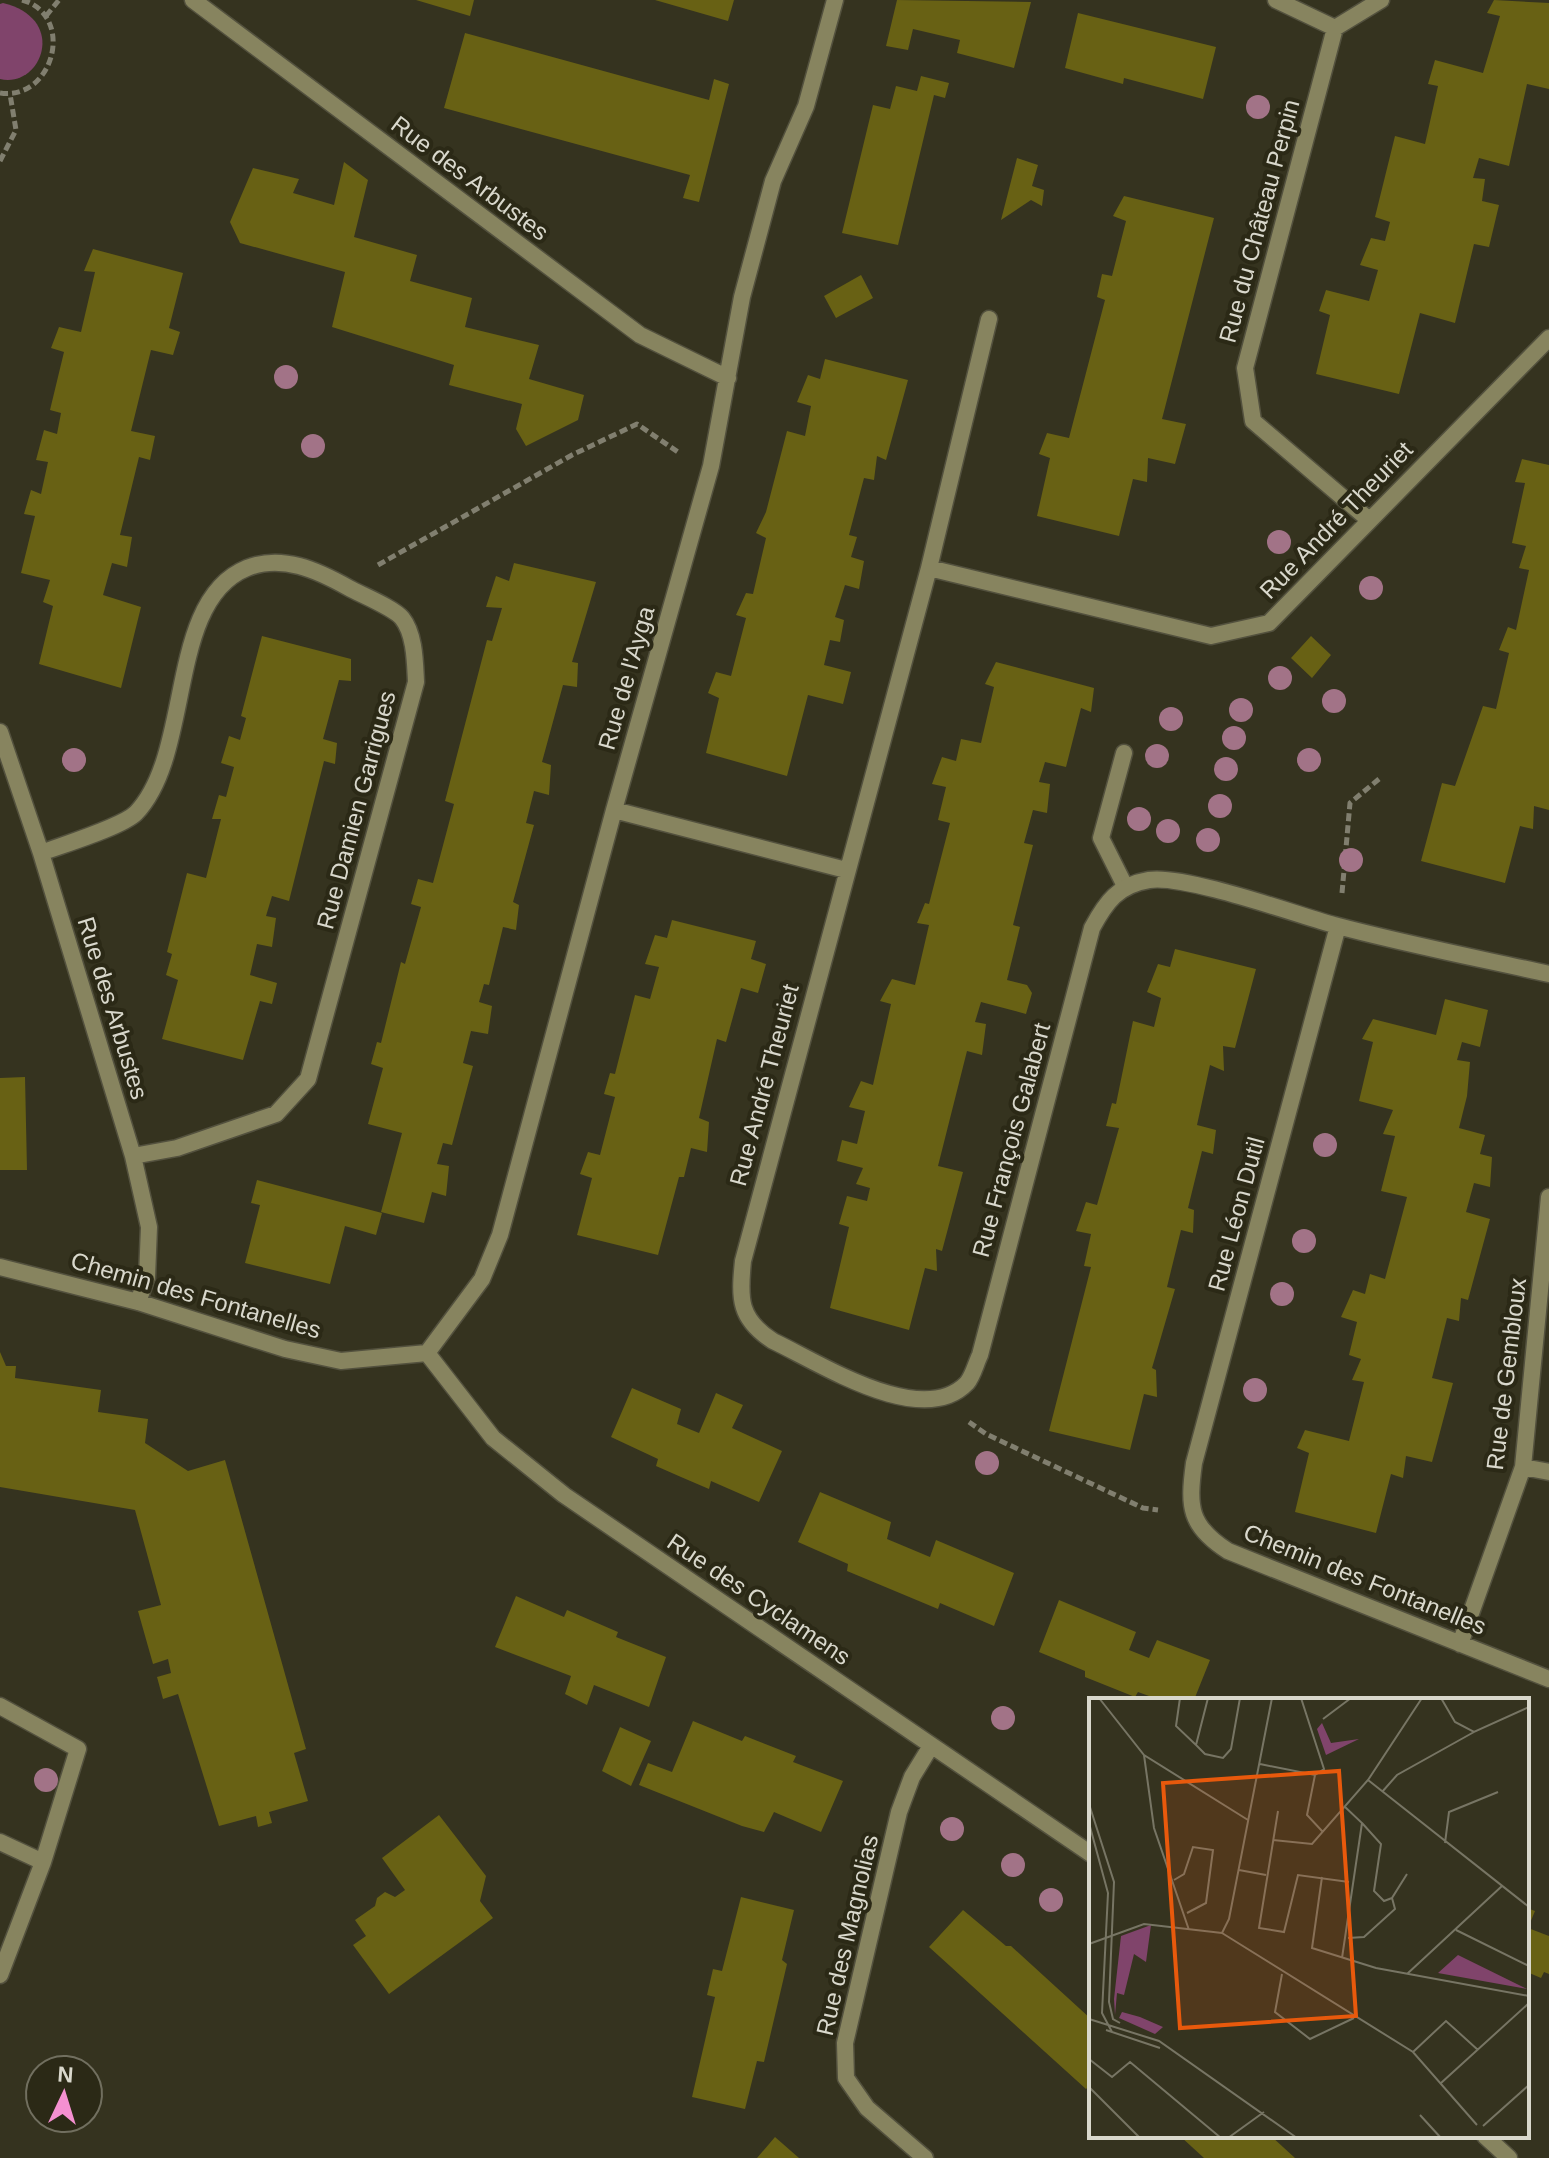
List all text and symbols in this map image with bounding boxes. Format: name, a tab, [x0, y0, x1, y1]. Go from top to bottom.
street label: Rue du Château Perpin	[1213, 96, 1305, 346]
street label: Rue des Arbustes	[386, 110, 554, 246]
street label: Rue André Theuriet	[1254, 436, 1418, 604]
street label: Rue de l'Ayga	[593, 602, 660, 753]
street label: Rue Damien Garrigues	[311, 688, 401, 932]
street label: Rue des Arbustes	[72, 913, 154, 1103]
street label: Rue André Theuriet	[724, 981, 804, 1189]
street label: Rue François Galabert	[967, 1020, 1055, 1260]
street label: Rue Léon Dutil	[1202, 1134, 1270, 1294]
street label: Chemin des Fontanelles	[68, 1246, 324, 1344]
street label: Rue de Gembloux	[1481, 1276, 1531, 1472]
street label: Chemin des Fontanelles	[1240, 1518, 1490, 1640]
street label: Rue des Cyclamens	[662, 1528, 856, 1670]
inset map	[1089, 1698, 1529, 2138]
street label: Rue des Magnolias	[811, 1832, 883, 2038]
north arrow	[24, 2054, 104, 2134]
text: N	[57, 2062, 74, 2088]

